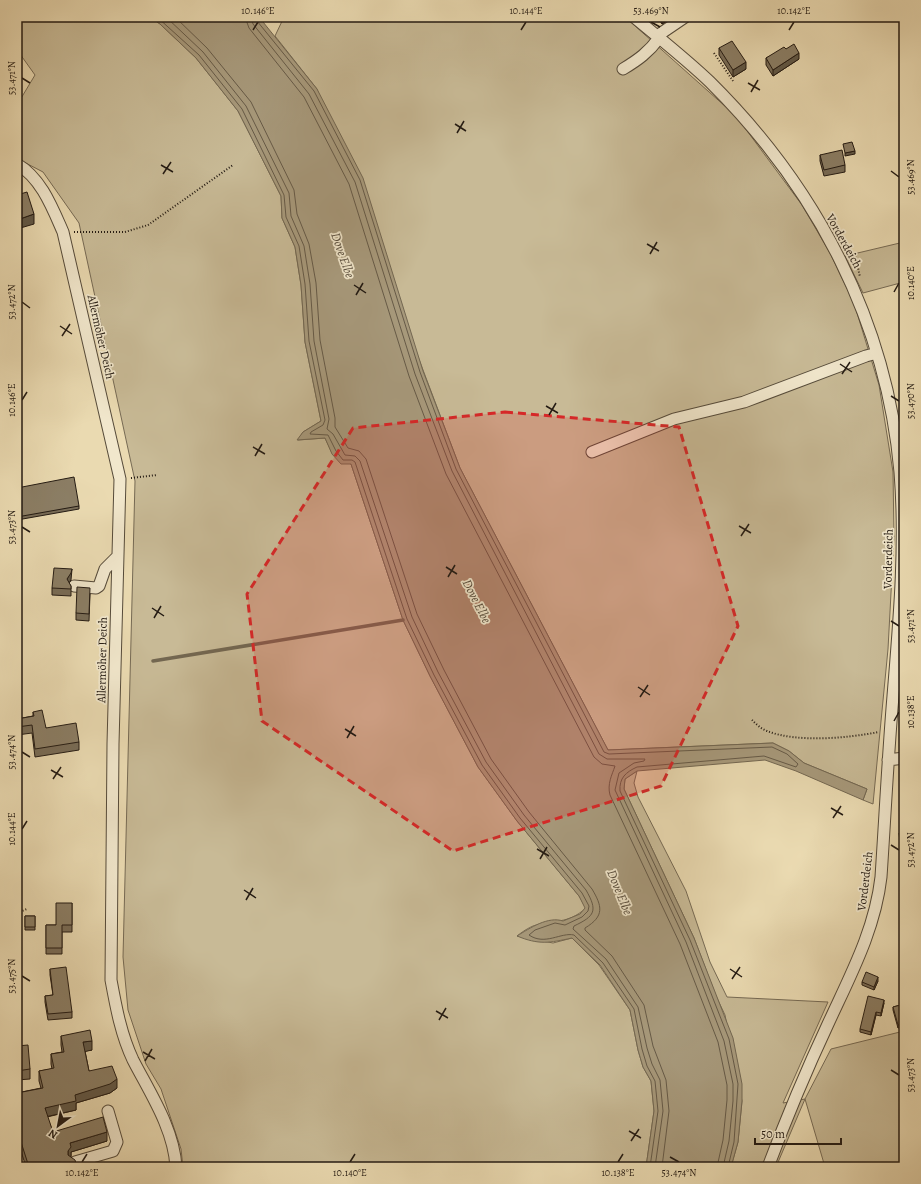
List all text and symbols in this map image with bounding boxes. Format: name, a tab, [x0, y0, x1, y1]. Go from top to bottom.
text: 10.146°E	[241, 4, 275, 17]
text: 10.144°E	[509, 4, 543, 17]
text: 53.469°N	[633, 4, 669, 17]
text: 10.142°E	[777, 4, 811, 17]
text: 53.471°N	[5, 61, 18, 95]
text: 53.469°N	[904, 159, 917, 195]
street label: Vorderdeich	[822, 210, 866, 272]
water label: Dove Elbe	[327, 230, 359, 280]
text: 10.140°E	[904, 266, 917, 300]
text: 53.472°N	[5, 284, 18, 320]
street label: Allermöher Deich	[83, 292, 119, 381]
text: 10.146°E	[5, 383, 18, 417]
text: 53.470°N	[904, 383, 917, 419]
text: 53.473°N	[5, 510, 18, 544]
street label: Vorderdeich	[879, 528, 897, 590]
water label: Dove Elbe	[459, 576, 495, 626]
text: 53.471°N	[904, 609, 917, 643]
street label: Allermöher Deich	[93, 616, 111, 704]
text: 10.138°E	[904, 695, 917, 729]
text: 53.474°N	[5, 735, 18, 769]
text: 10.144°E	[5, 812, 18, 846]
text: 53.472°N	[904, 832, 917, 868]
street label: Vorderdeich	[853, 850, 877, 913]
water label: Dove Elbe	[603, 867, 637, 917]
text: 53.475°N	[5, 959, 18, 993]
text: 53.473°N	[904, 1058, 917, 1092]
north arrow	[38, 1106, 78, 1146]
scale bar	[755, 1120, 841, 1146]
text: N	[46, 1126, 60, 1143]
text: 50 m	[761, 1126, 785, 1142]
text: 10.142°E	[65, 1166, 99, 1179]
text: 10.140°E	[333, 1166, 367, 1179]
text: 10.138°E	[601, 1166, 635, 1179]
text: 53.474°N	[662, 1166, 696, 1179]

